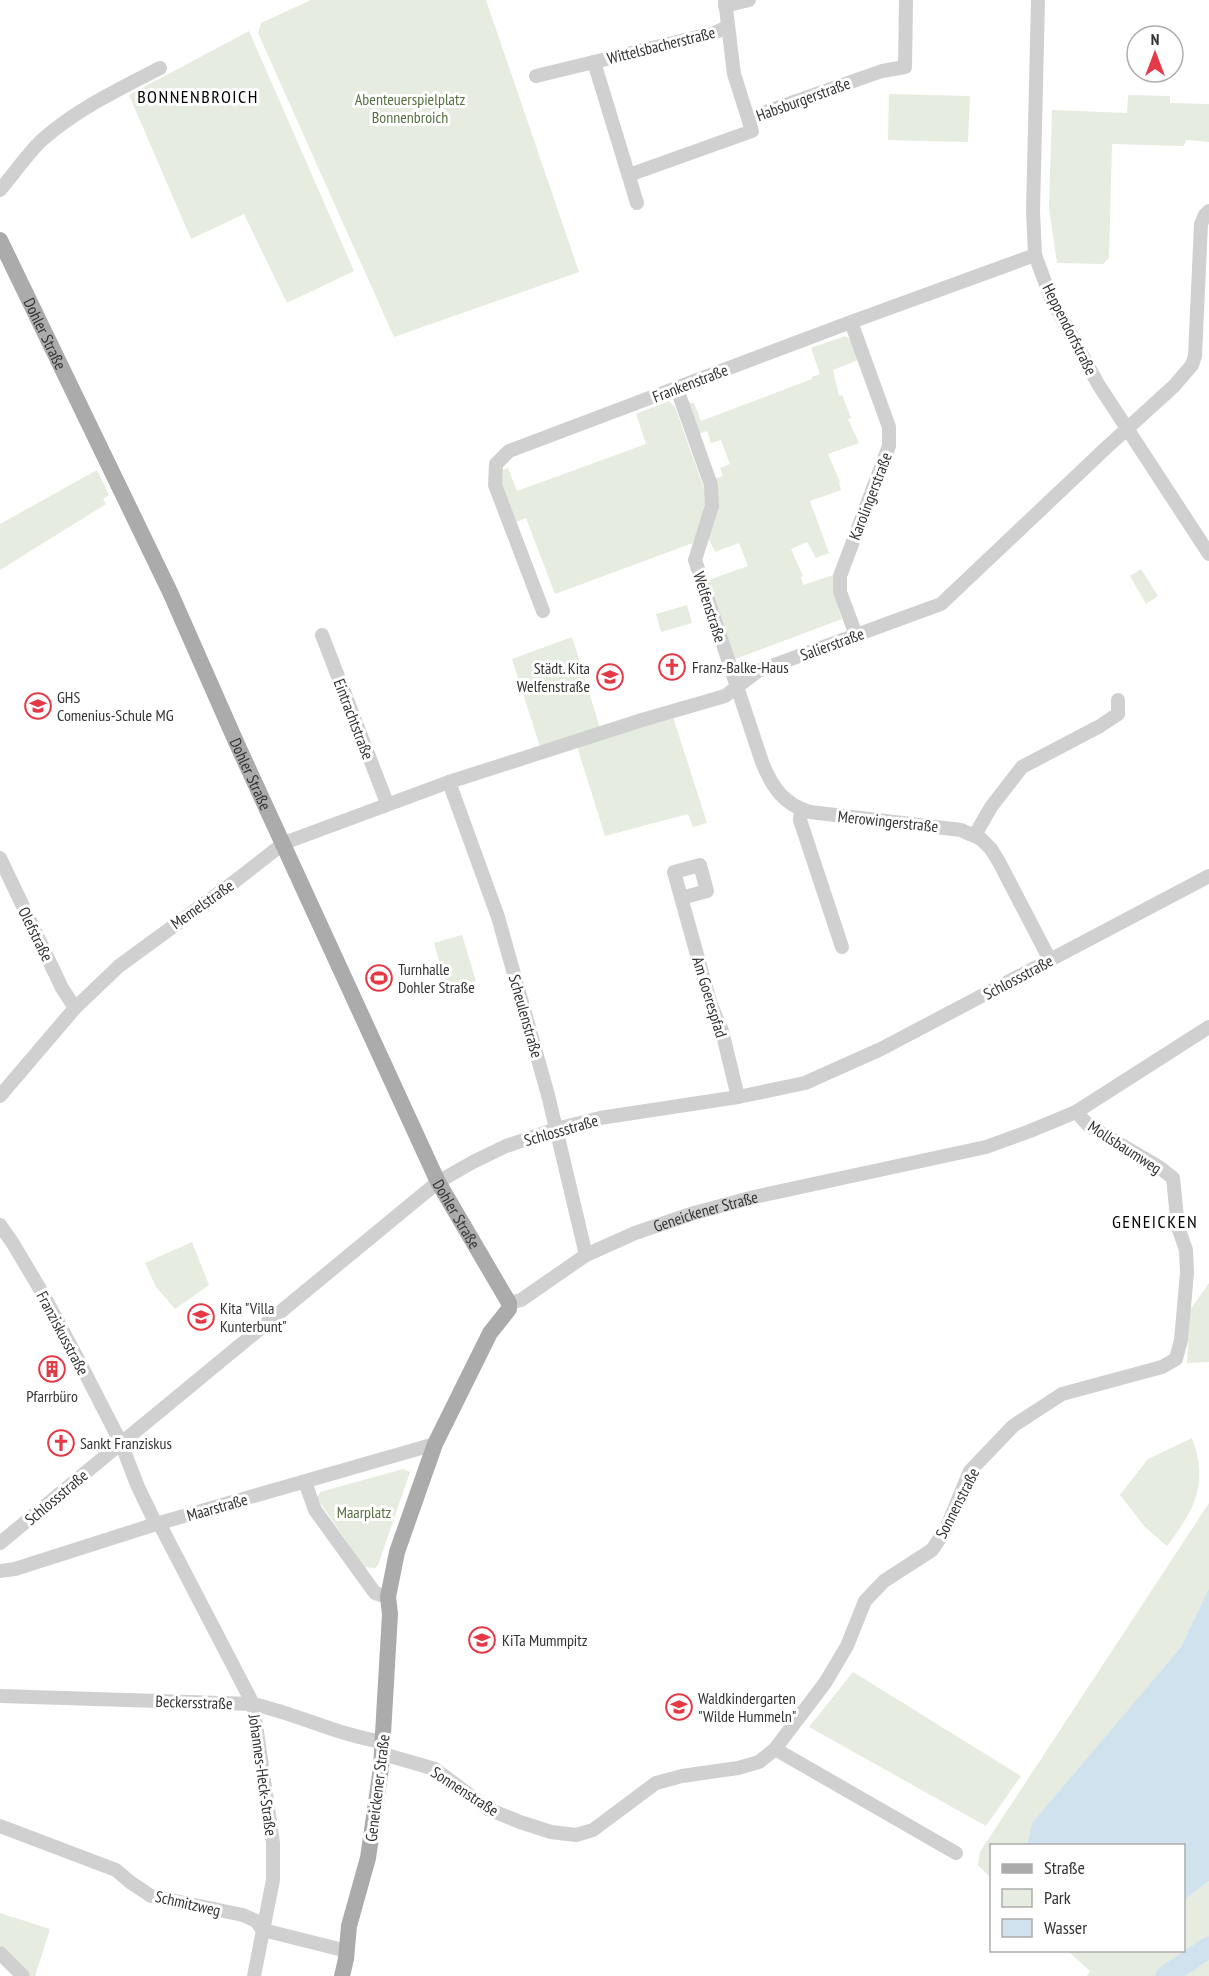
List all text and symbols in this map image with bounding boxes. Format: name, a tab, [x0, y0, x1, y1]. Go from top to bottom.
street label: Wittelsbacherstraße	[605, 22, 717, 68]
north arrow	[1125, 24, 1185, 84]
text: N	[1151, 29, 1159, 49]
street label: Habsburgerstraße	[753, 73, 853, 125]
district label: BONNENBROICH	[137, 85, 259, 108]
park label: Abenteuerspielplatz Bonnenbroich	[355, 89, 465, 127]
street label: Heppendorfstraße	[1038, 280, 1102, 378]
street label: Dohler Straße	[19, 295, 71, 373]
street label: Frankenstraße	[649, 359, 731, 407]
street label: Karolingerstraße	[844, 449, 896, 543]
street label: Welfenstraße	[689, 569, 731, 645]
street label: Salierstraße	[797, 623, 867, 665]
church icon: Franz-Balke-Haus	[657, 652, 687, 682]
place label: Franz-Balke-Haus	[692, 657, 789, 677]
place label: Städt. Kita Welfenstraße	[517, 658, 590, 696]
school or university icon: Städt. Kita Welfenstraße	[595, 662, 625, 692]
street label: Eintrachtstraße	[329, 676, 379, 762]
place label: GHS Comenius-Schule MG	[57, 687, 174, 725]
school or university icon: GHS Comenius-Schule MG	[23, 691, 53, 721]
street label: Dohler Straße	[226, 735, 276, 813]
street label: Merowingerstraße	[837, 806, 939, 836]
street label: Memelstraße	[167, 875, 237, 933]
street label: Olefstraße	[14, 903, 58, 965]
street label: Schlossstraße	[980, 950, 1056, 1004]
street label: Am Goerespfad	[688, 954, 732, 1040]
place label: Turnhalle Dohler Straße	[398, 959, 475, 997]
sports icon: Turnhalle Dohler Straße	[364, 963, 394, 993]
street label: Scheulenstraße	[505, 972, 547, 1060]
street label: Schlossstraße	[522, 1110, 600, 1150]
street label: Mollsbaumweg	[1085, 1116, 1165, 1178]
street label: Dohler Straße	[429, 1176, 485, 1252]
street label: Geneickener Straße	[651, 1187, 759, 1236]
district label: GENEICKEN	[1112, 1210, 1198, 1233]
street label: Franziskusstraße	[32, 1287, 94, 1379]
place label: Kita "Villa Kunterbunt"	[220, 1298, 287, 1336]
school or university icon: Kita "Villa Kunterbunt"	[186, 1302, 216, 1332]
building icon: Pfarrbüro	[37, 1354, 67, 1384]
place label: Pfarrbüro	[26, 1386, 78, 1406]
church icon: Sankt Franziskus	[46, 1428, 76, 1458]
place label: Sankt Franziskus	[80, 1433, 172, 1453]
street label: Sonnenstraße	[931, 1464, 983, 1542]
street label: Schlossstraße	[20, 1465, 92, 1529]
street label: Maarstraße	[184, 1489, 250, 1525]
park label: Maarplatz	[337, 1502, 392, 1522]
school or university icon: KiTa Mummpitz	[467, 1625, 497, 1655]
place label: KiTa Mummpitz	[502, 1630, 588, 1650]
place label: Waldkindergarten "Wilde Hummeln"	[698, 1688, 796, 1726]
street label: Beckersstraße	[155, 1691, 233, 1713]
school or university icon: Waldkindergarten "Wilde Hummeln"	[664, 1692, 694, 1722]
street label: Johannes-Heck-Straße	[244, 1712, 281, 1837]
street label: Geneickener Straße	[361, 1733, 393, 1843]
street label: Sonnenstraße	[427, 1762, 503, 1820]
legend	[990, 1844, 1185, 1952]
text: Straße	[1044, 1856, 1085, 1879]
street label: Schmitzweg	[153, 1886, 223, 1920]
text: Park	[1044, 1886, 1071, 1909]
text: Wasser	[1044, 1916, 1087, 1939]

